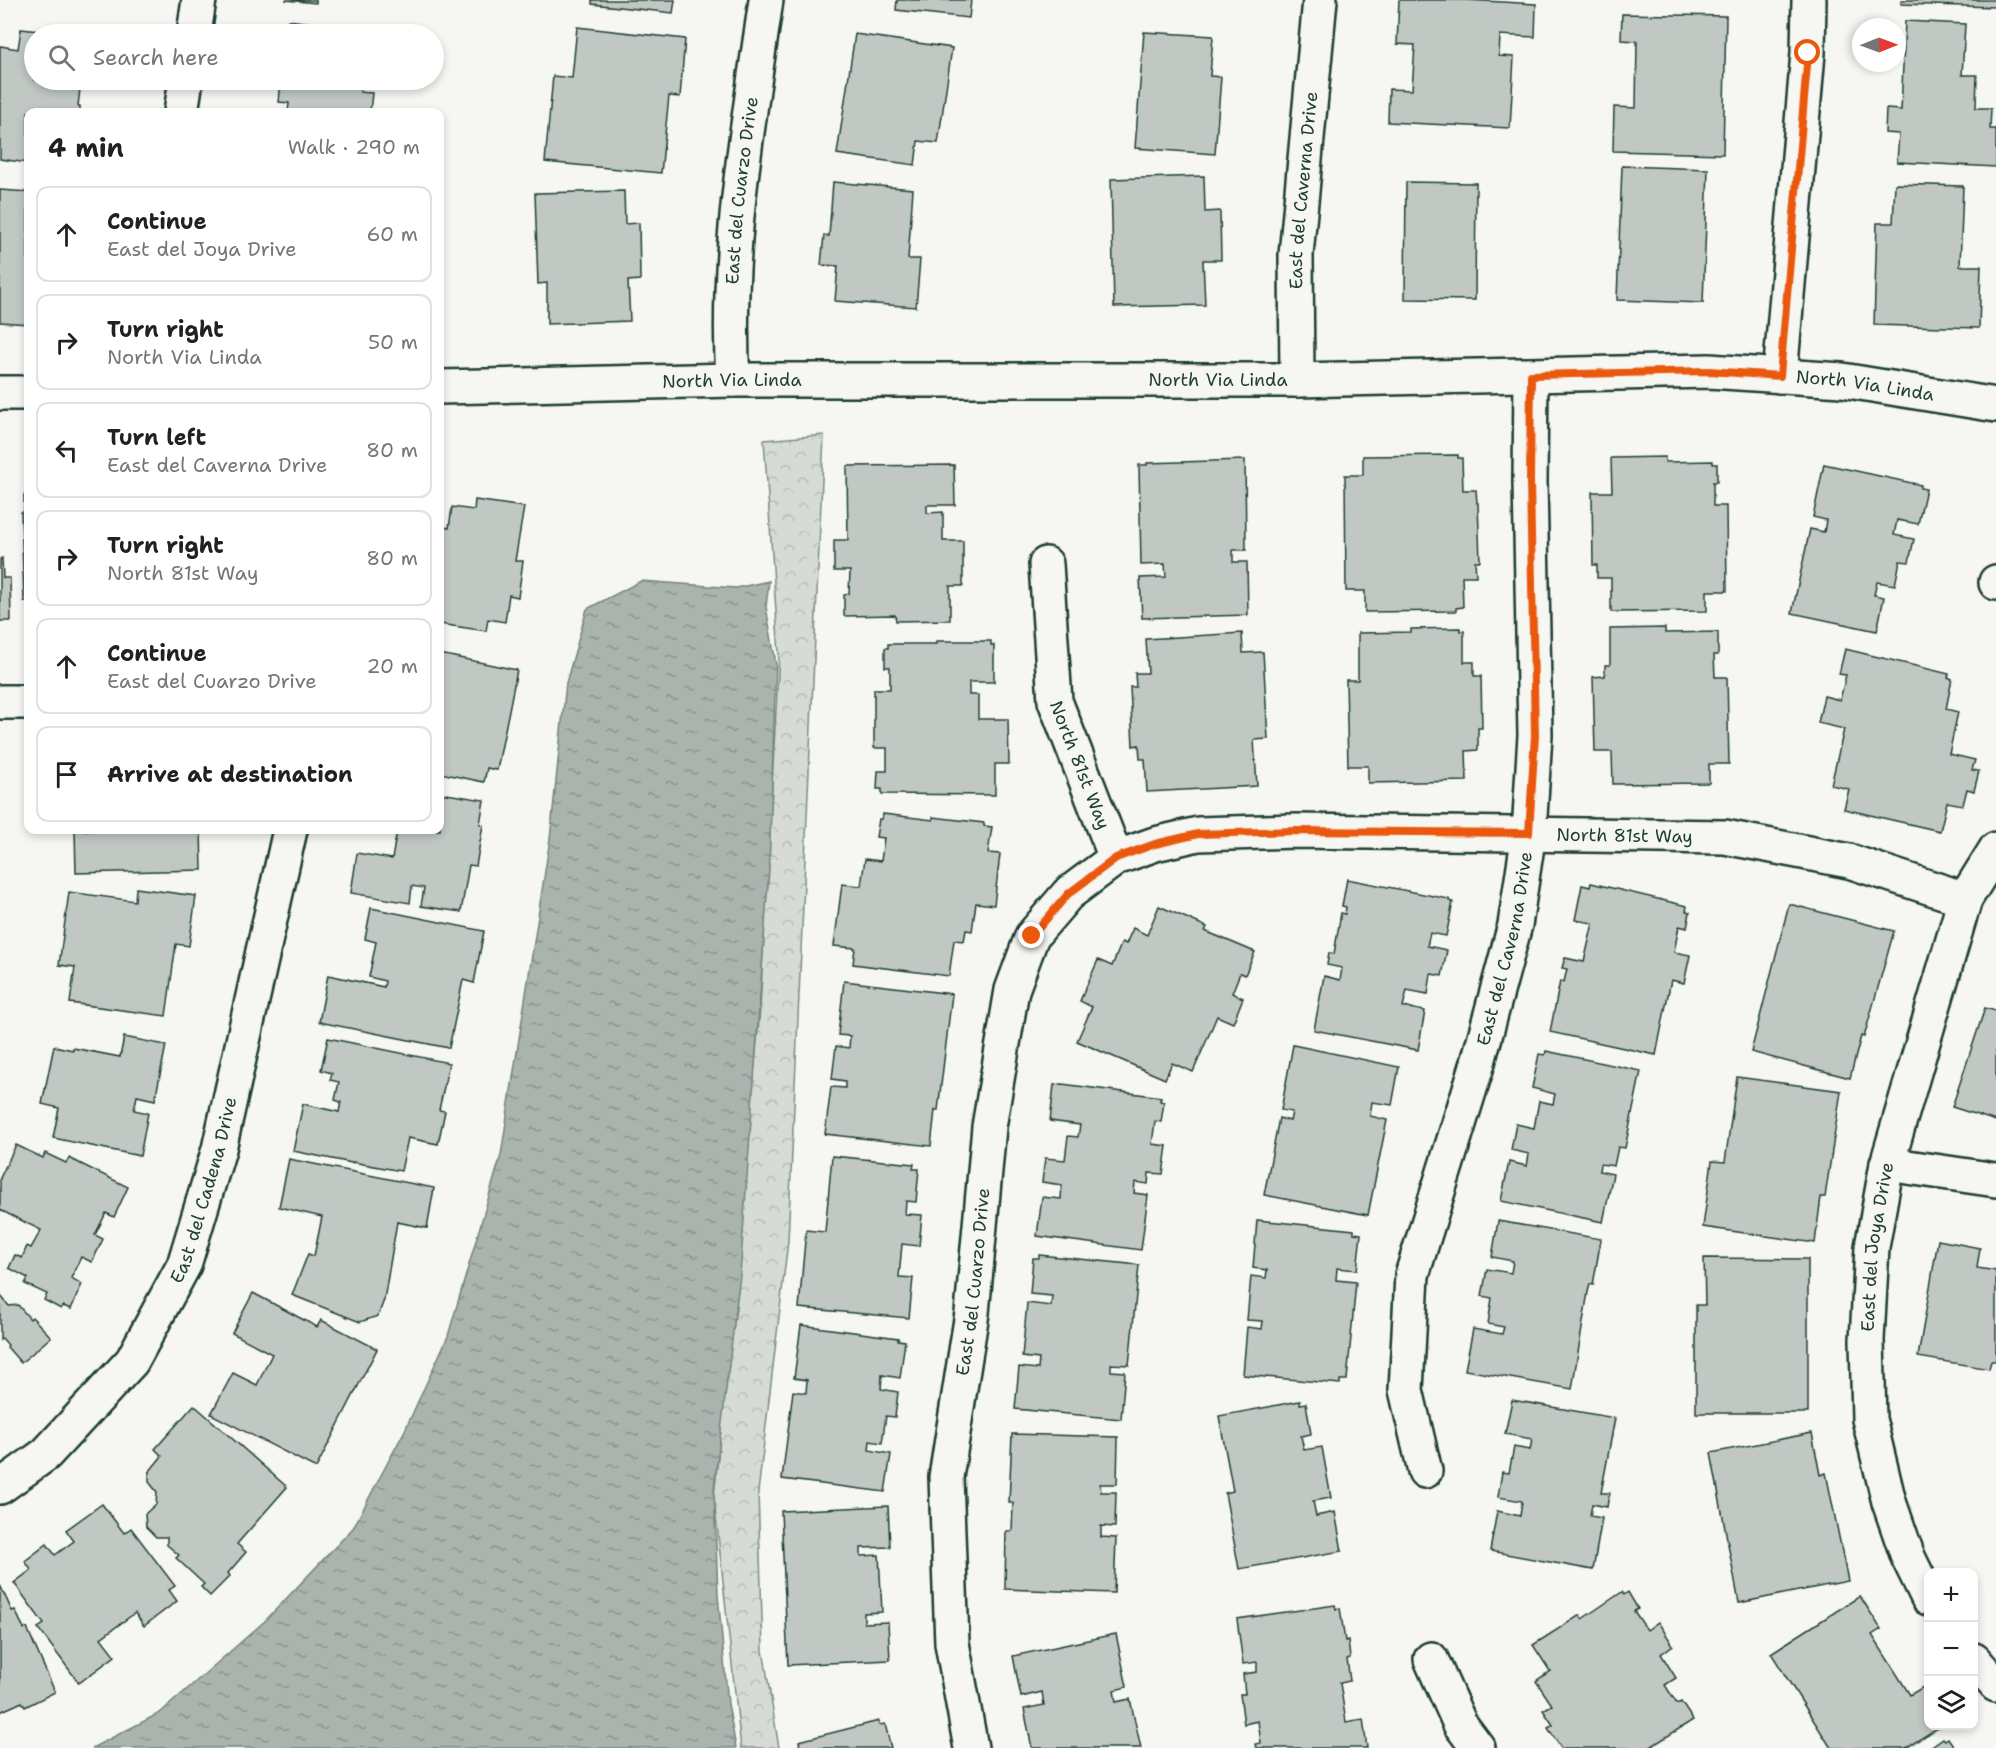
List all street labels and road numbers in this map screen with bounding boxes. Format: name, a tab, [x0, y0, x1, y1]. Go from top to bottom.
street label: East del Caverna Drive	[1284, 90, 1323, 289]
street label: East del Cuarzo Drive	[720, 95, 764, 285]
street label: North Via Linda	[1795, 365, 1936, 407]
street label: North Via Linda	[662, 368, 802, 394]
street label: North Via Linda	[1148, 368, 1288, 392]
street label: North 81st Way	[1044, 697, 1116, 833]
street label: North 81st Way	[1556, 823, 1693, 849]
street label: East del Caverna Drive	[1471, 850, 1538, 1048]
street label: East del Cadena Drive	[164, 1095, 242, 1287]
street label: East del Joya Drive	[1855, 1160, 1899, 1332]
street label: East del Cuarzo Drive	[950, 1187, 995, 1377]

